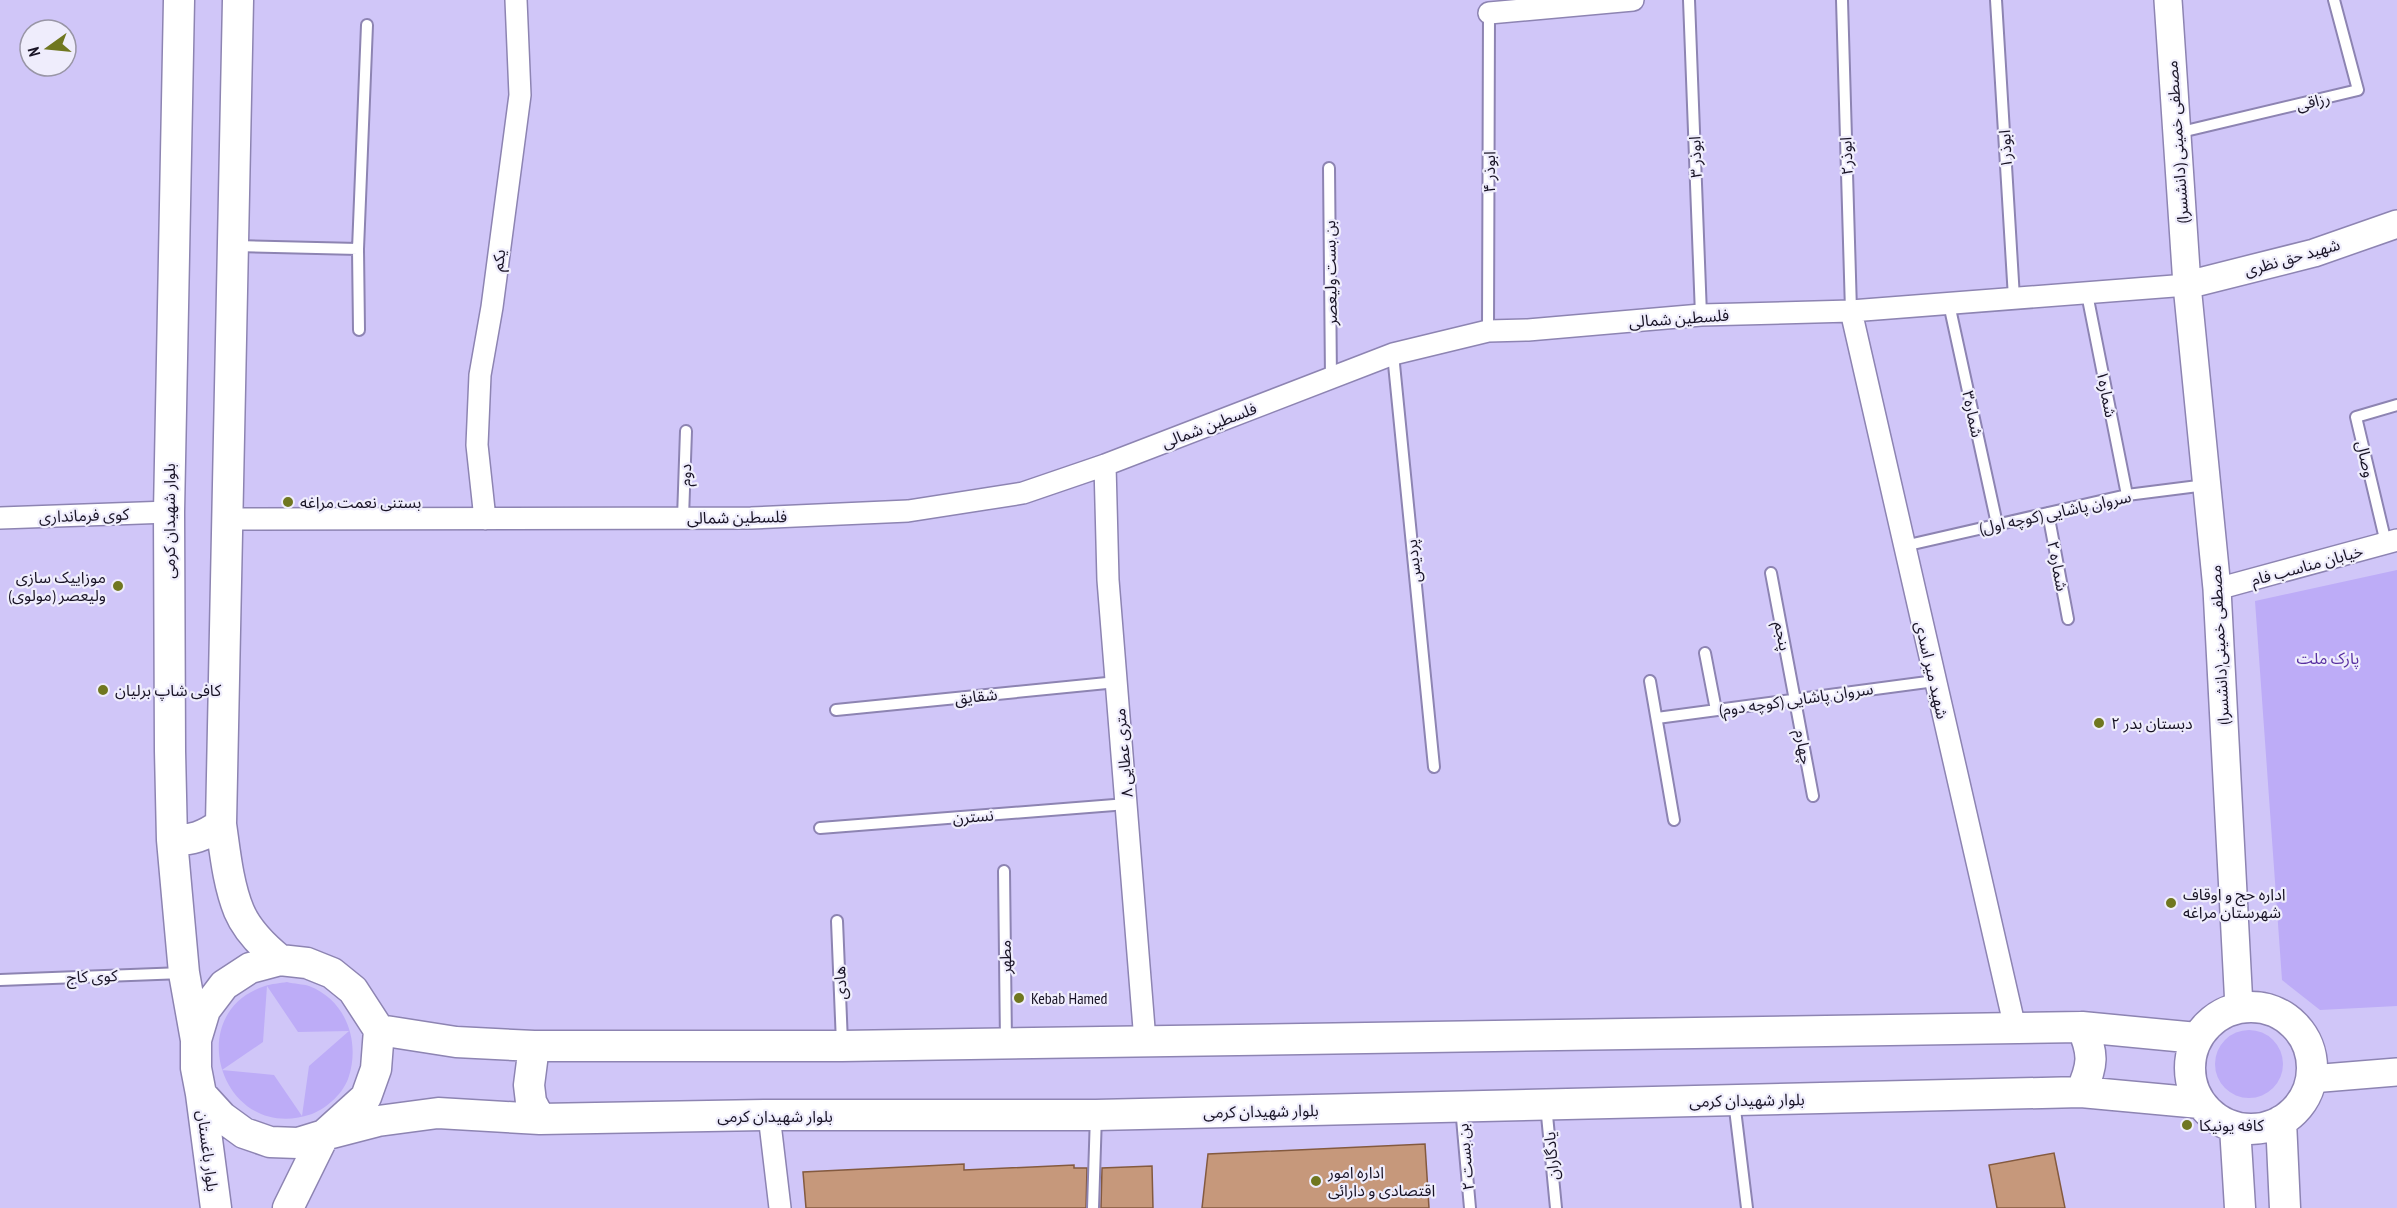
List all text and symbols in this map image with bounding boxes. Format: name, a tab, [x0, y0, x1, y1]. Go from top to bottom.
north arrow	[18, 18, 78, 78]
text: N	[23, 45, 44, 59]
street label: مصطفی خمینی (دانشسرا)	[2161, 60, 2193, 224]
street label: رزاقی	[2294, 87, 2332, 115]
street label: ابوذر۱	[1994, 129, 2016, 169]
street label: ابوذر ۳	[1684, 136, 1706, 178]
street label: ابوذر۲	[1835, 136, 1857, 176]
street label: ابوذر ۴	[1479, 151, 1499, 193]
street label: بن بست ولیعصر	[1319, 220, 1341, 327]
street label: شهید حق نظری	[2242, 234, 2342, 281]
street label: یکم	[487, 248, 512, 273]
street label: فلسطین شمالی	[1628, 305, 1730, 331]
street label: شماره۱	[2093, 369, 2121, 419]
street label: شماره۳	[1958, 389, 1988, 439]
street label: فلسطین شمالی	[1159, 398, 1259, 452]
street label: وصال	[2351, 439, 2380, 480]
street label: بلوار شهیدان کرمی	[159, 463, 179, 579]
street label: دوم	[675, 463, 698, 487]
street label: سروان پاشایی (کوچه اول)	[1977, 486, 2133, 539]
place label: بستنی نعمت مراغه	[300, 492, 421, 512]
marker: بستنی نعمت مراغه	[281, 495, 295, 509]
street label: کوی فرمانداری	[39, 503, 130, 527]
street label: فلسطین شمالی	[687, 506, 787, 528]
street label: پردیس	[1401, 538, 1426, 584]
street label: شماره ۲	[2043, 539, 2073, 593]
street label: خیابان مناسب فام	[2249, 540, 2366, 592]
street label: (دانشسرا)مصطفی خمینی	[2205, 565, 2233, 725]
place label: موزاییک سازی ولیعصر (مولوی)	[8, 567, 106, 605]
marker: موزاییک سازی ولیعصر (مولوی)	[111, 579, 125, 593]
street label: شهید میر اسدی	[1911, 619, 1953, 721]
street label: پنجم	[1767, 620, 1796, 653]
park label: پارک ملت	[2297, 648, 2359, 669]
street label: سروان پاشایی (کوچه دوم)	[1718, 678, 1875, 723]
place label: کافی شاپ برلیان	[115, 680, 221, 701]
marker: کافی شاپ برلیان	[96, 683, 110, 697]
street label: شقایق	[954, 684, 998, 709]
street label: ۸ متری عطایی	[1109, 708, 1137, 798]
place label: دبستان بدر ۲	[2111, 713, 2193, 733]
marker: دبستان بدر ۲	[2092, 716, 2106, 730]
street label: چهارم	[1788, 728, 1817, 767]
street label: نسترن	[952, 805, 994, 827]
place label: اداره حج و اوقاف شهرستان مراغه	[2183, 884, 2286, 922]
marker: اداره حج و اوقاف شهرستان مراغه	[2164, 896, 2178, 910]
street label: مطهر	[995, 940, 1015, 975]
street label: کوی کاج	[66, 965, 118, 990]
street label: هادی	[829, 966, 851, 1000]
place label: Kebab Hamed	[1031, 988, 1108, 1008]
marker: Kebab Hamed	[1012, 991, 1026, 1005]
street label: بلوار شهیدان کرمی	[1689, 1089, 1805, 1111]
street label: بلوار شهیدان کرمی	[1203, 1100, 1319, 1122]
street label: بلوار شهیدان کرمی	[717, 1106, 833, 1126]
street label: بلوار باغستان	[193, 1109, 223, 1193]
place label: کافه یونیکا	[2199, 1115, 2264, 1135]
marker: کافه یونیکا	[2180, 1118, 2194, 1132]
street label: بن بست ۲	[1452, 1123, 1478, 1191]
street label: یادگاران	[1539, 1131, 1563, 1181]
place label: اداره امور اقتصادی و دارائی	[1327, 1162, 1435, 1200]
marker: اداره امور اقتصادی و دارائی	[1309, 1174, 1323, 1188]

